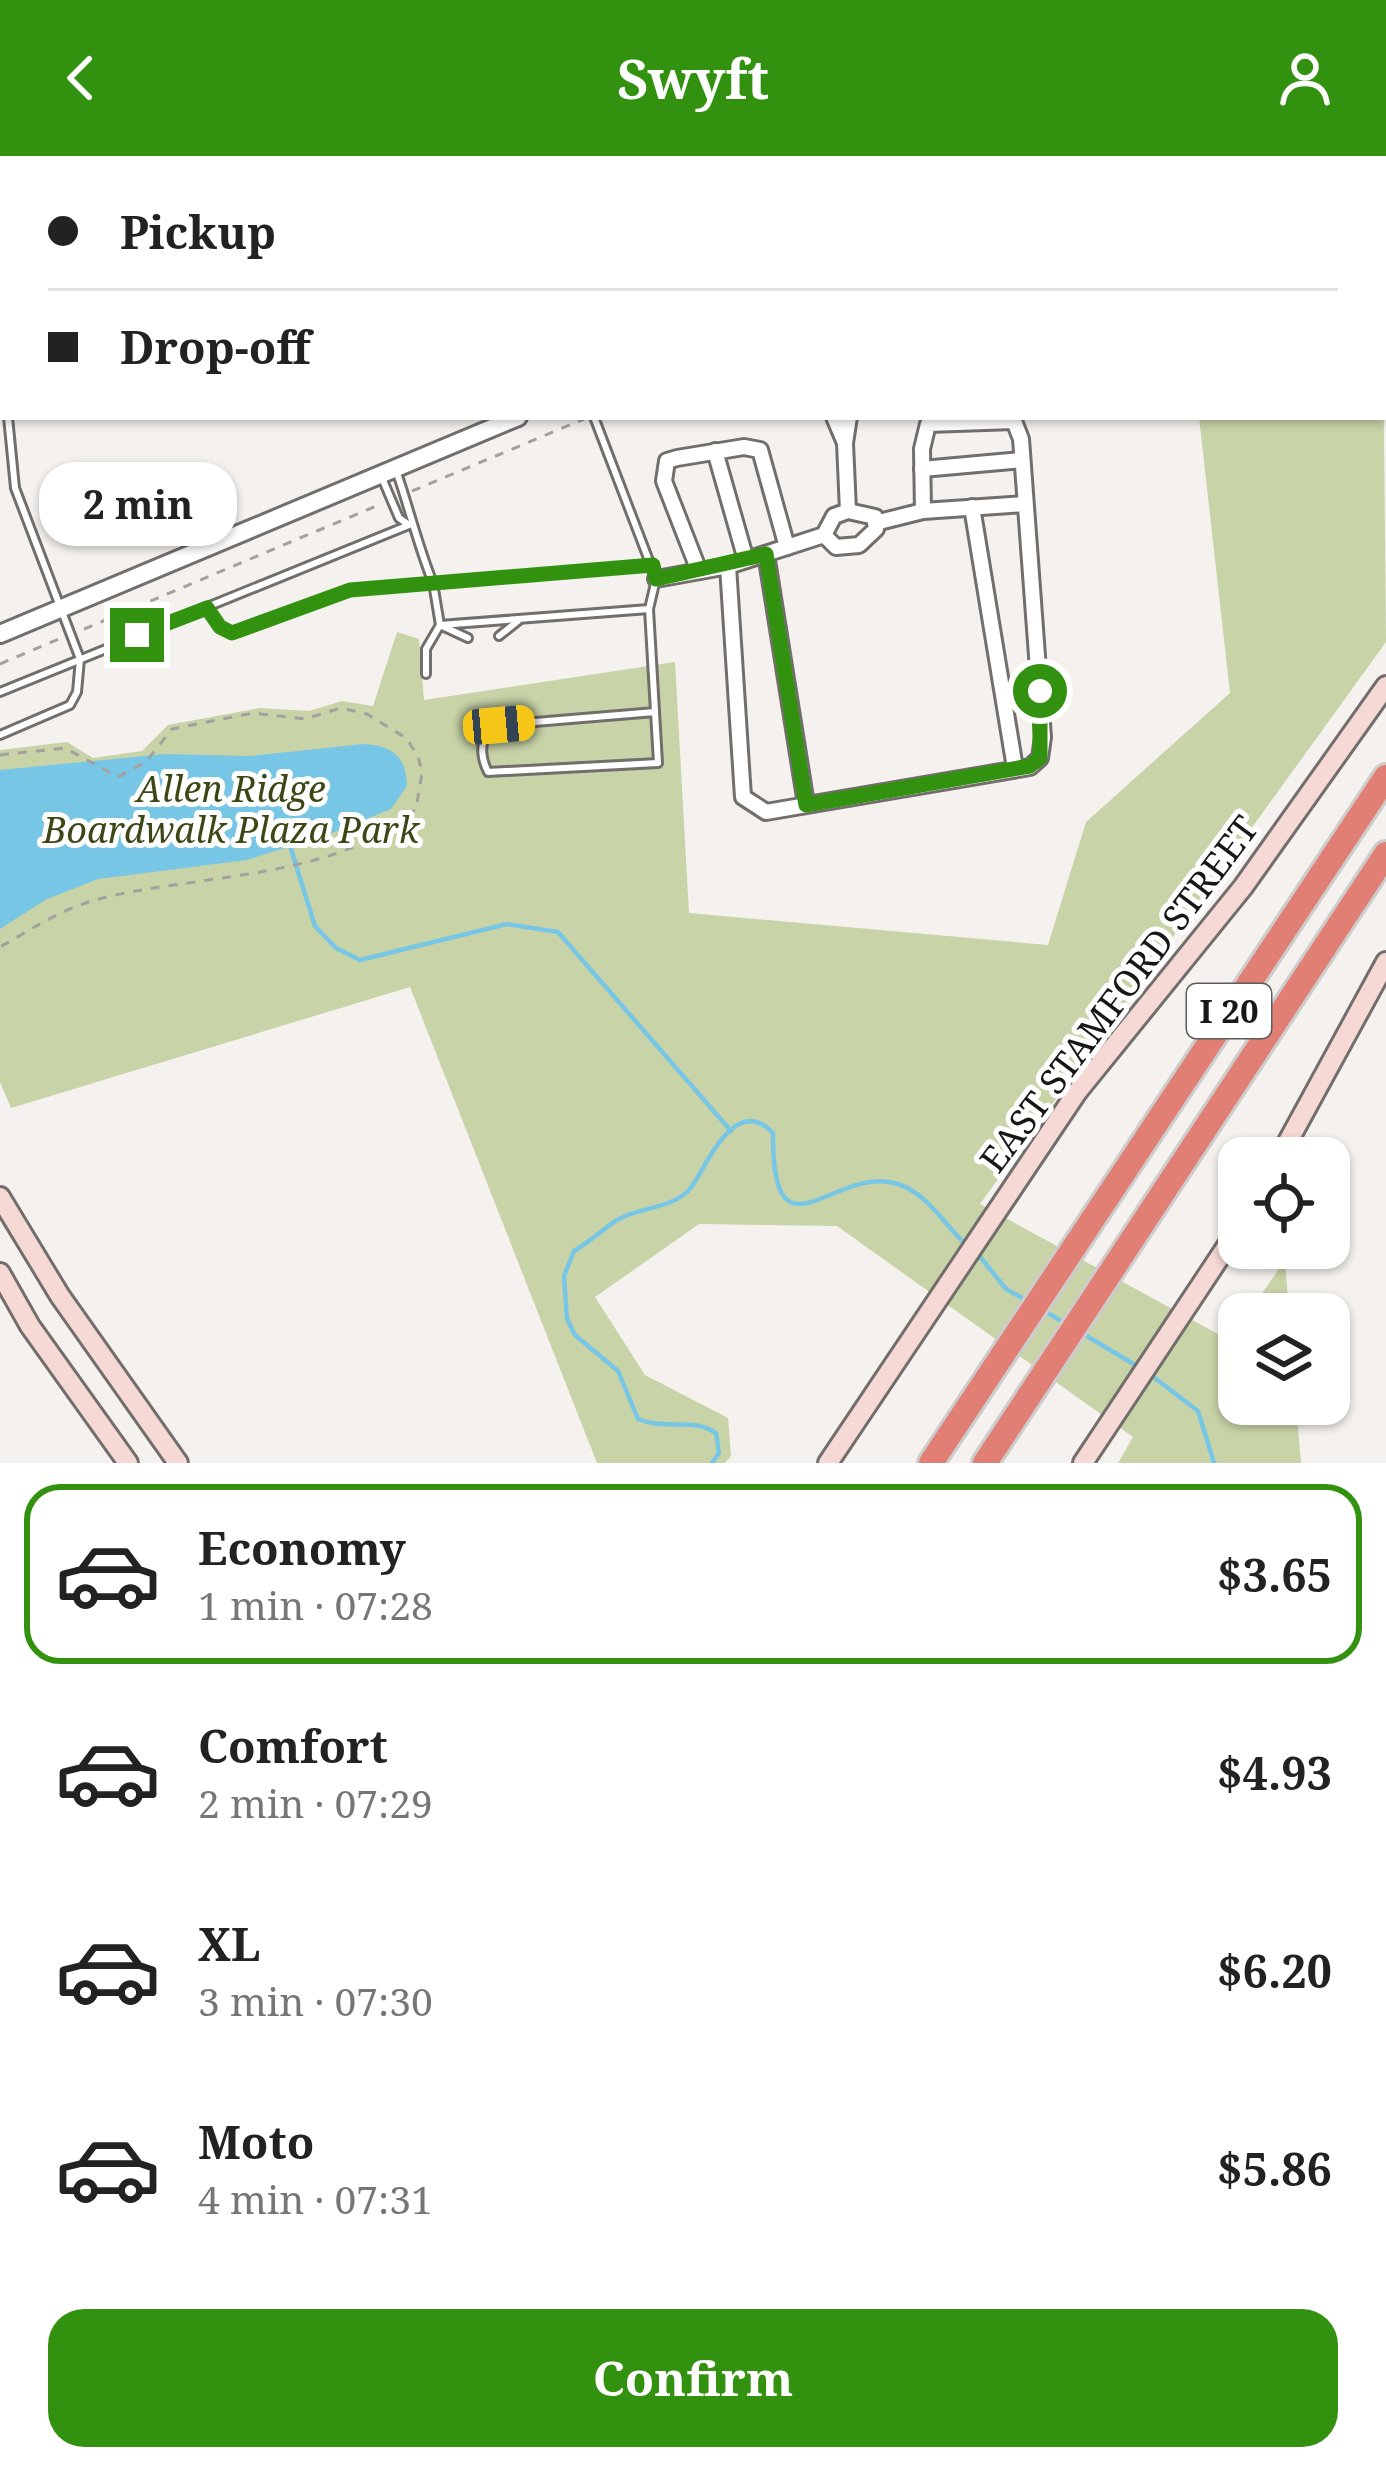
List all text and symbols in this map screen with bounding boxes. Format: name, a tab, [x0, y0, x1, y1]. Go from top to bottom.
text: Swyft	[617, 41, 769, 115]
icon: back	[48, 45, 114, 111]
icon: person	[1272, 45, 1338, 111]
text: Pickup	[120, 201, 276, 262]
text: Drop-off	[120, 316, 311, 377]
callout: 2 min	[38, 461, 236, 545]
text: 2 min	[83, 477, 193, 530]
route end	[110, 608, 164, 662]
route start	[1013, 664, 1067, 718]
car	[462, 704, 536, 746]
park label: Allen Ridge Boardwalk Plaza Park	[42, 764, 421, 854]
street label: EAST STAMFORD STREET	[968, 805, 1269, 1182]
road number: I 20	[1187, 984, 1271, 1038]
map controls	[1218, 1137, 1350, 1425]
button: locate	[1218, 1137, 1350, 1269]
button: layers	[1218, 1293, 1350, 1425]
text: Economy	[198, 1517, 406, 1578]
icon: car	[54, 1520, 162, 1628]
text: $3.65	[1217, 1544, 1332, 1605]
text: 1 min · 07:28	[198, 1578, 433, 1631]
text: Comfort	[198, 1715, 388, 1776]
icon: car	[54, 1718, 162, 1826]
text: $4.93	[1217, 1742, 1332, 1803]
text: 2 min · 07:29	[198, 1776, 433, 1829]
text: XL	[198, 1913, 260, 1974]
icon: car	[54, 1916, 162, 2024]
text: $6.20	[1217, 1940, 1332, 2001]
text: 3 min · 07:30	[198, 1974, 433, 2027]
text: Moto	[198, 2111, 314, 2172]
icon: car	[54, 2114, 162, 2222]
text: $5.86	[1217, 2138, 1332, 2199]
text: 4 min · 07:31	[198, 2172, 433, 2225]
button: Confirm	[48, 2309, 1338, 2447]

